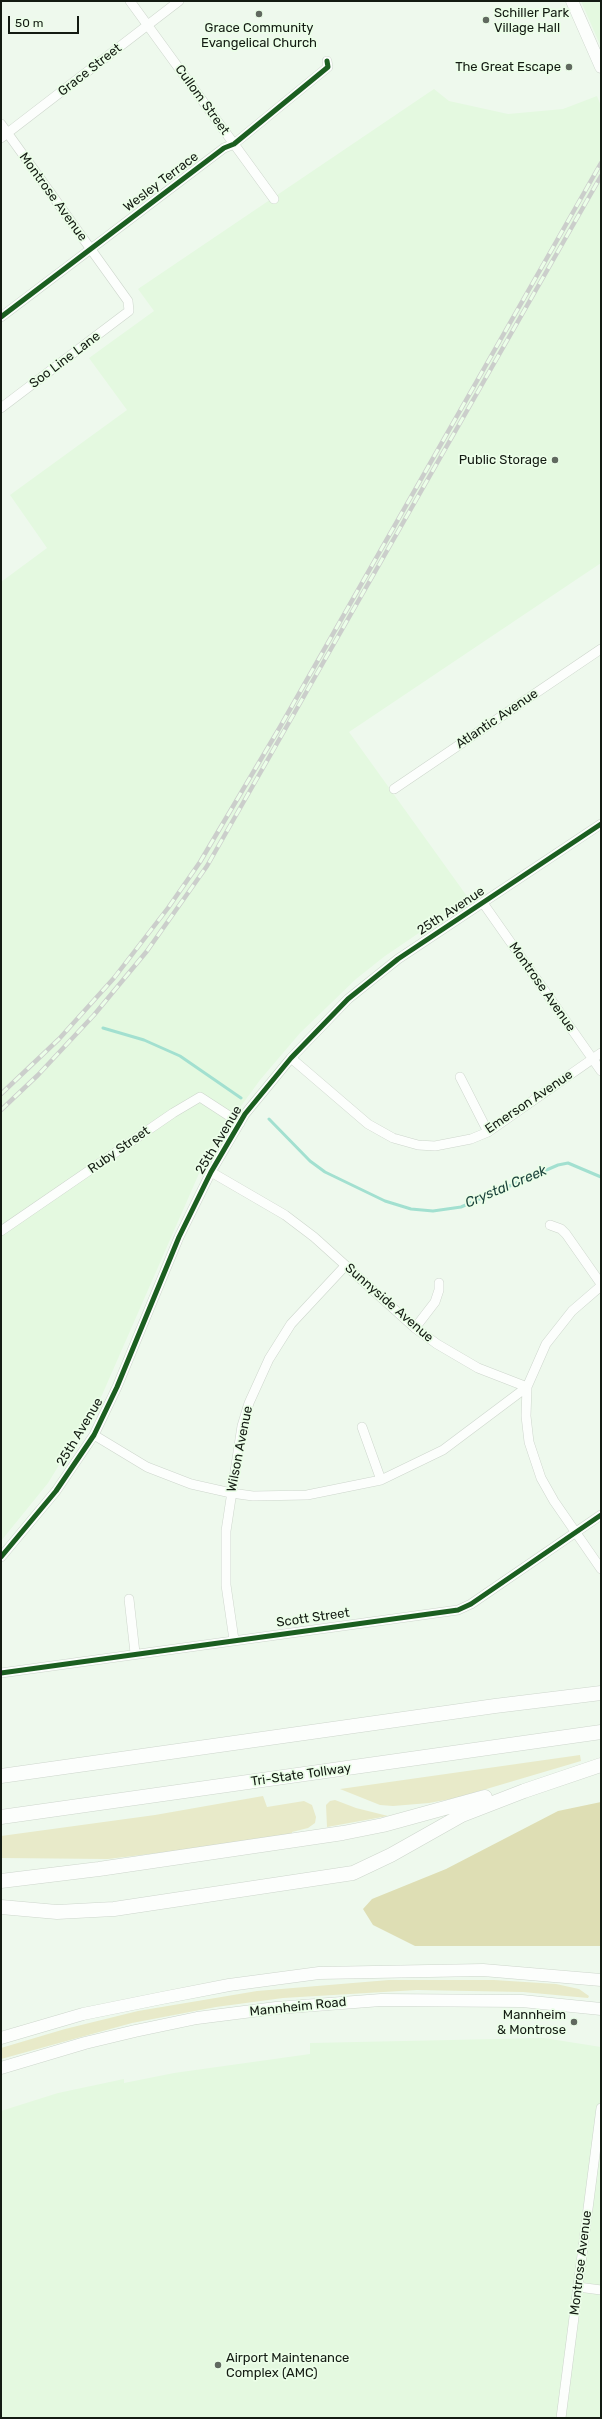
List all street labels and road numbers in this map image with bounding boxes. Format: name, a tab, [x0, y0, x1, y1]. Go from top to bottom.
street label: Grace Street	[55, 40, 125, 100]
street label: Cullom Street	[171, 62, 233, 138]
street label: Wesley Terrace	[121, 149, 201, 215]
street label: Montrose Avenue	[16, 150, 90, 244]
street label: Soo Line Lane	[27, 328, 103, 392]
street label: Atlantic Avenue	[453, 686, 541, 752]
street label: 25th Avenue	[414, 883, 488, 939]
street label: Montrose Avenue	[505, 939, 579, 1035]
street label: Emerson Avenue	[482, 1067, 576, 1137]
street label: 25th Avenue	[192, 1103, 246, 1177]
street label: Ruby Street	[85, 1123, 153, 1177]
street label: Sunnyside Avenue	[342, 1260, 436, 1346]
street label: 25th Avenue	[53, 1395, 107, 1469]
street label: Wilson Avenue	[224, 1405, 256, 1493]
street label: Scott Street	[275, 1605, 351, 1631]
street label: Tri-State Tollway	[250, 1760, 352, 1790]
street label: Mannheim Road	[249, 1994, 347, 2020]
street label: Montrose Avenue	[567, 2210, 595, 2316]

